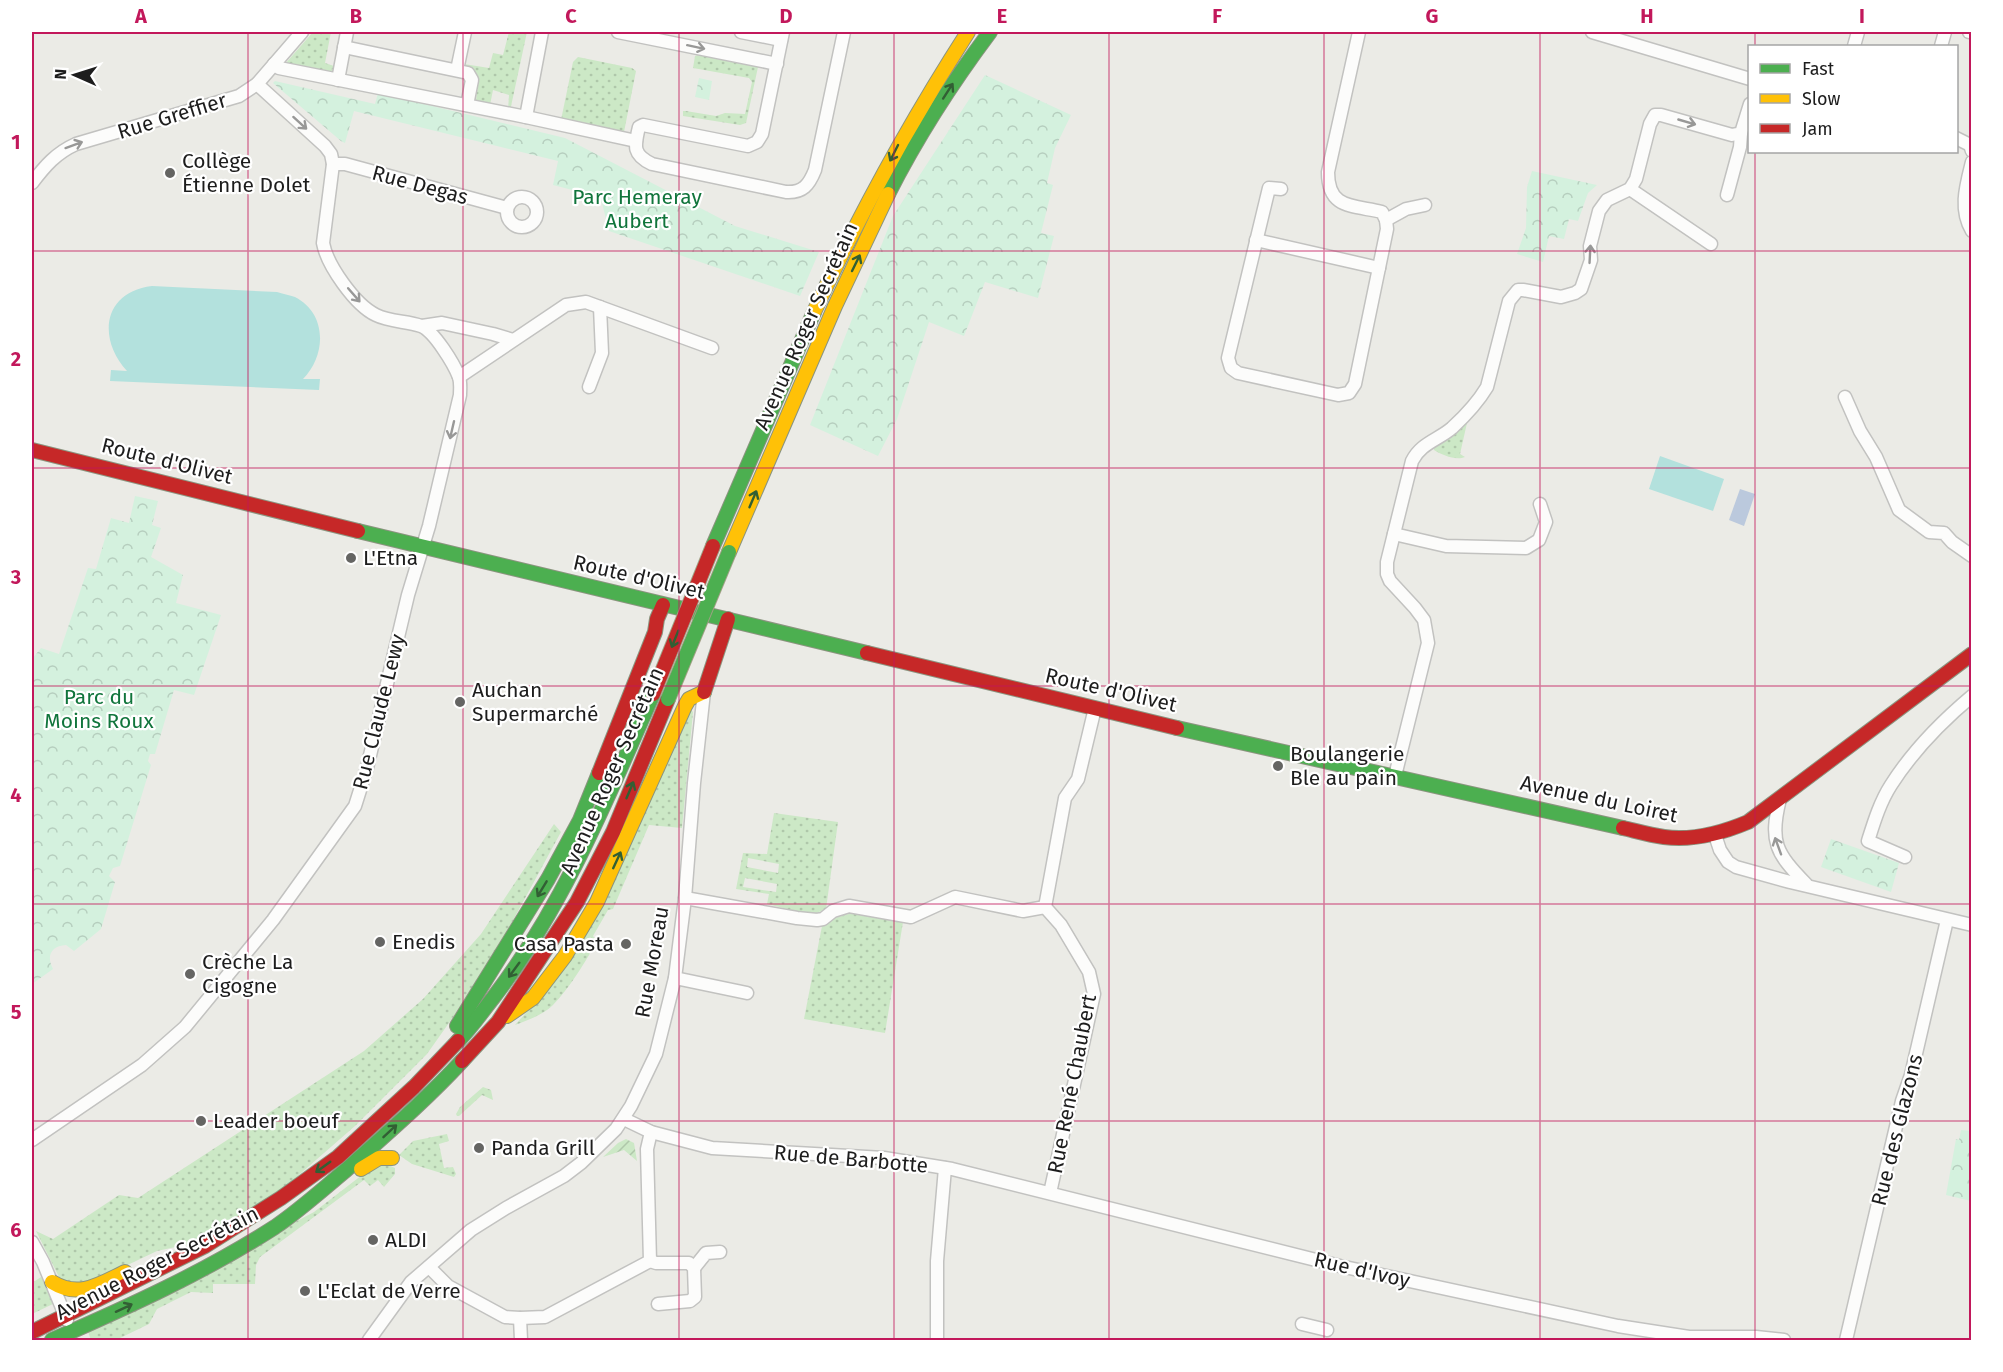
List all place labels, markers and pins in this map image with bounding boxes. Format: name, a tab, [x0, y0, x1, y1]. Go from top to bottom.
place label: Collège Étienne Dolet	[182, 148, 311, 198]
marker: Collège Étienne Dolet	[163, 166, 177, 180]
place label: L'Etna	[363, 545, 418, 571]
marker: L'Etna	[344, 551, 358, 565]
place label: Auchan Supermarché	[472, 677, 598, 727]
marker: Auchan Supermarché	[453, 695, 467, 709]
place label: Boulangerie Ble au pain	[1290, 741, 1405, 791]
marker: Boulangerie Ble au pain	[1271, 759, 1285, 773]
place label: Enedis	[392, 929, 455, 955]
place label: Casa Pasta	[514, 931, 614, 957]
marker: Enedis	[373, 935, 387, 949]
marker: Casa Pasta	[619, 937, 633, 951]
place label: Crèche La Cigogne	[202, 949, 293, 999]
marker: Crèche La Cigogne	[183, 967, 197, 981]
place label: Leader boeuf	[213, 1108, 341, 1134]
marker: Leader boeuf	[194, 1114, 208, 1128]
place label: Panda Grill	[491, 1135, 595, 1161]
marker: Panda Grill	[472, 1141, 486, 1155]
place label: ALDI	[385, 1227, 427, 1253]
marker: ALDI	[366, 1233, 380, 1247]
place label: L'Eclat de Verre	[317, 1278, 461, 1304]
marker: L'Eclat de Verre	[298, 1284, 312, 1298]

